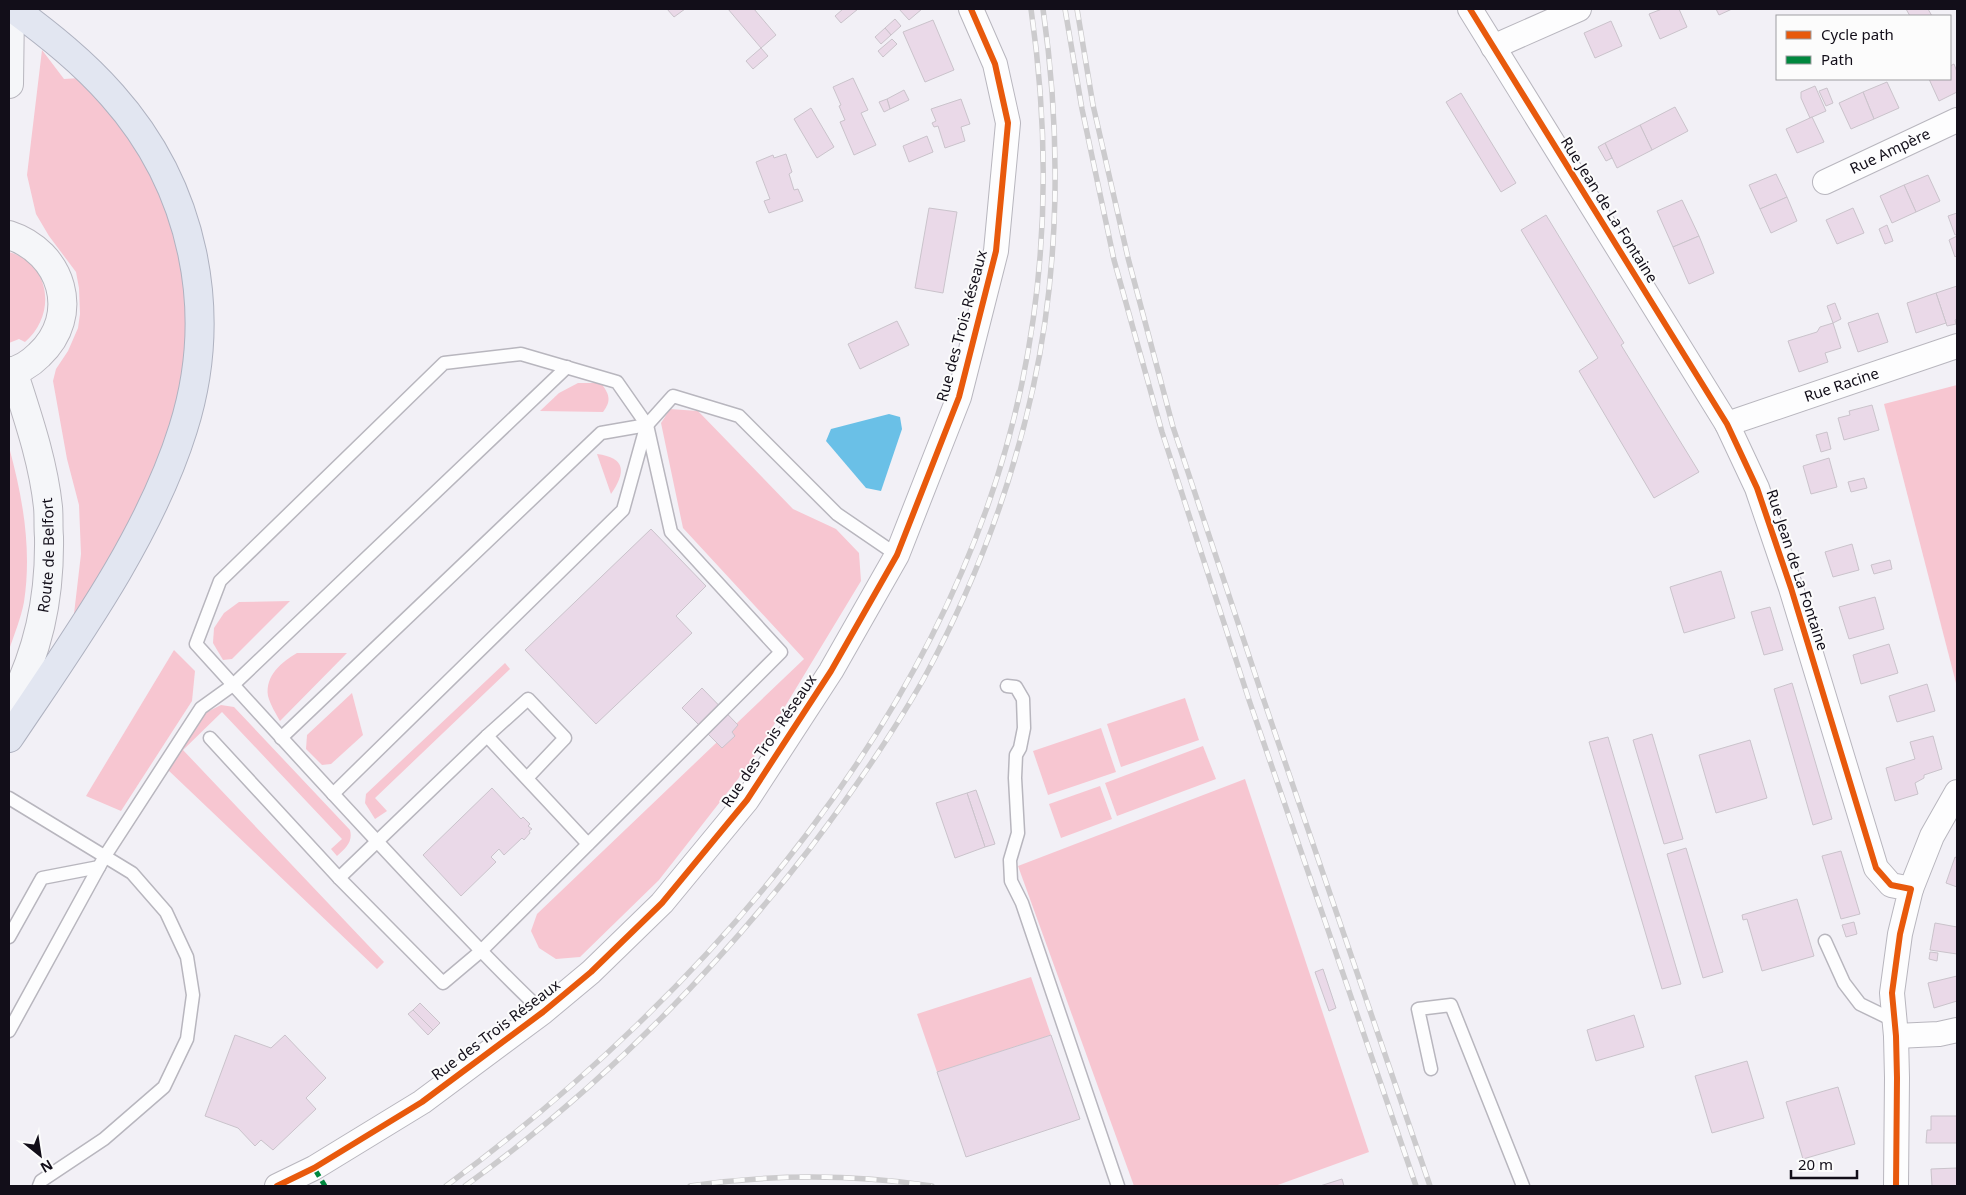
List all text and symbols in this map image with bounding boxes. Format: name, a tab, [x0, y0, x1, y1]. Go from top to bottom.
legend	[1776, 15, 1951, 80]
text: Cycle path	[1821, 24, 1894, 44]
text: Path	[1821, 49, 1853, 69]
street label: Rue Ampère	[1846, 123, 1933, 178]
street label: Rue Jean de La Fontaine	[1557, 133, 1663, 286]
street label: Rue des Trois Réseaux	[931, 248, 991, 404]
street label: Rue Racine	[1801, 362, 1881, 406]
street label: Rue Jean de La Fontaine	[1762, 487, 1833, 653]
street label: Route de Belfort	[32, 496, 58, 614]
street label: Rue des Trois Réseaux	[716, 670, 820, 811]
street label: Rue des Trois Réseaux	[427, 974, 564, 1084]
north arrow	[15, 1130, 65, 1180]
scale bar	[1791, 1148, 1857, 1180]
text: 20 m	[1798, 1154, 1833, 1174]
text: N	[37, 1156, 56, 1178]

